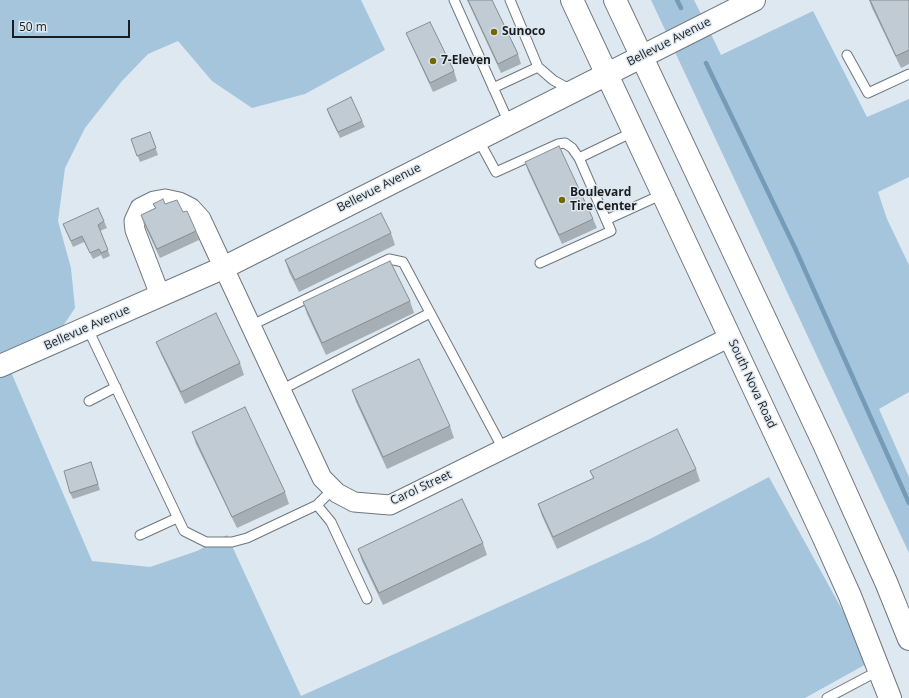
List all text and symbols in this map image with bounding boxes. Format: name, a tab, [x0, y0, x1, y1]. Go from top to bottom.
scale bar	[14, 12, 132, 38]
street label: Bellevue Avenue	[625, 15, 713, 69]
text: 50 m	[19, 18, 47, 35]
place label: Sunoco	[502, 25, 545, 39]
marker: Sunoco	[489, 27, 499, 37]
place label: 7-Eleven	[441, 54, 491, 68]
marker: 7-Eleven	[428, 56, 438, 66]
street label: Bellevue Avenue	[335, 161, 423, 215]
place label: Boulevard Tire Center	[570, 186, 637, 214]
marker: Boulevard Tire Center	[557, 195, 567, 205]
street label: Bellevue Avenue	[42, 303, 132, 353]
street label: South Nova Road	[725, 337, 779, 431]
street label: Carol Street	[388, 468, 454, 508]

